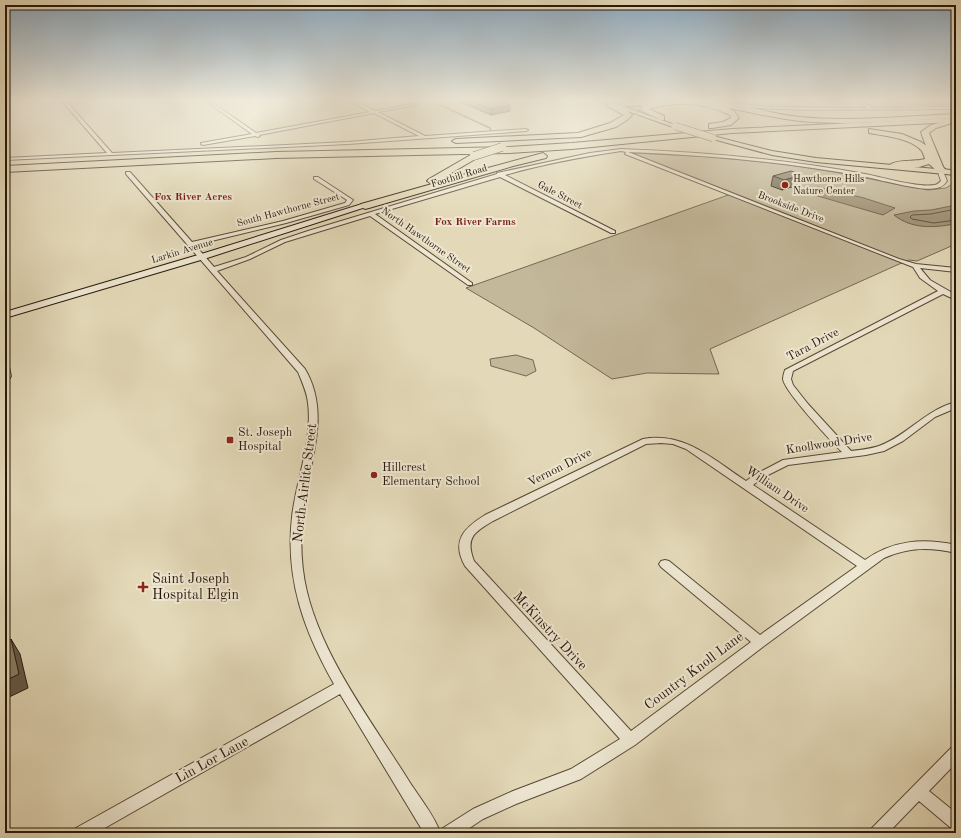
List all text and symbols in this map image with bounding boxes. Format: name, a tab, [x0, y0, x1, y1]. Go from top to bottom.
street label: Foothill Road	[430, 163, 488, 189]
place label: Hawthorne Hills Nature Center	[793, 174, 864, 196]
street label: Gale Street	[536, 179, 584, 211]
marker: Hawthorne Hills Nature Center	[780, 180, 790, 190]
street label: Brookside Drive	[757, 190, 826, 224]
street label: South Hawthorne Street	[236, 191, 341, 229]
district label: Fox River Acres	[154, 192, 232, 203]
street label: North Hawthorne Street	[380, 205, 473, 275]
district label: Fox River Farms	[434, 217, 516, 228]
street label: Larkin Avenue	[150, 237, 214, 265]
street label: Tara Drive	[785, 326, 841, 364]
street label: North Airlite Street	[291, 422, 319, 543]
place label: St. Joseph Hospital	[238, 427, 293, 453]
street label: Knollwood Drive	[785, 431, 873, 457]
marker: St. Joseph Hospital	[225, 435, 235, 445]
street label: Vernon Drive	[526, 447, 594, 489]
place label: Hillcrest Elementary School	[382, 462, 480, 488]
street label: William Drive	[743, 465, 811, 516]
marker: Hillcrest Elementary School	[369, 470, 379, 480]
place label: Saint Joseph Hospital Elgin	[152, 572, 239, 602]
marker: Saint Joseph Hospital Elgin	[137, 581, 149, 593]
street label: McKinstry Drive	[510, 589, 590, 673]
street label: Country Knoll Lane	[642, 629, 746, 713]
street label: Lin Lor Lane	[173, 734, 251, 786]

